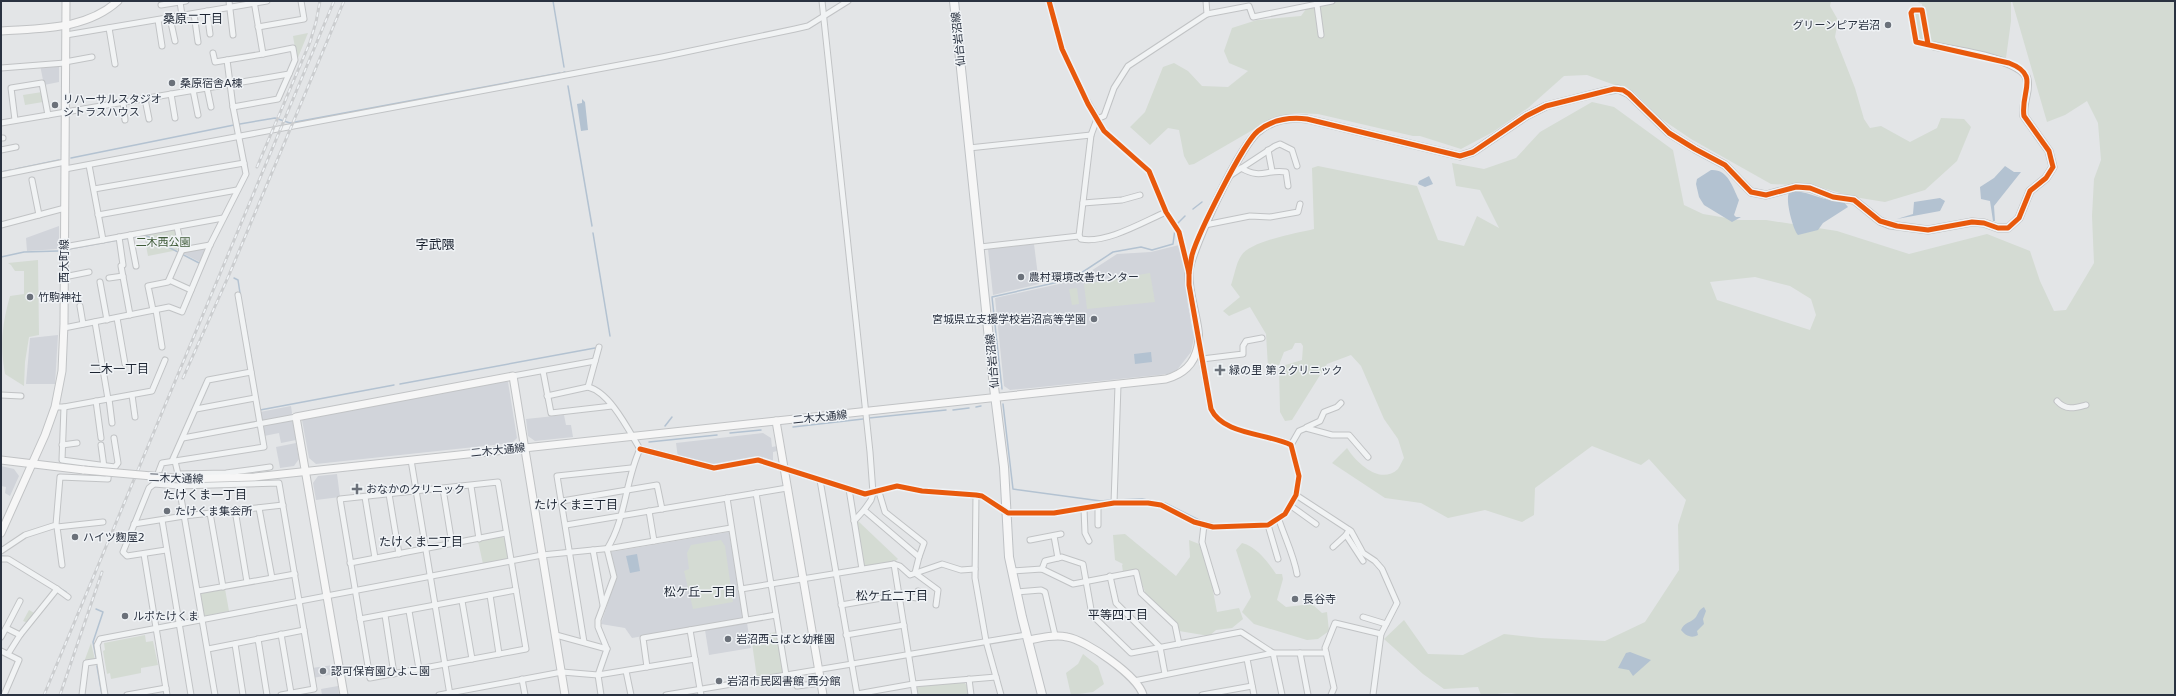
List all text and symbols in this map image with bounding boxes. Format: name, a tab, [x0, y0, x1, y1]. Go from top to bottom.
street label: 仙台岩沼線	[949, 11, 968, 67]
district label: 桑原二丁目	[163, 12, 223, 26]
place label: グリーンピア岩沼	[1793, 19, 1880, 32]
marker: グリーンピア岩沼	[1883, 20, 1893, 30]
place label: 桑原宿舎A棟	[180, 77, 243, 90]
marker: 桑原宿舎A棟	[167, 78, 177, 88]
place label: リハーサルスタジオ シトラスハウス	[63, 93, 162, 119]
marker: リハーサルスタジオ シトラスハウス	[50, 100, 60, 110]
park label: 二木西公園	[136, 236, 191, 249]
district label: 字武隈	[415, 237, 455, 252]
street label: 西大町線	[58, 239, 71, 283]
place label: 農村環境改善センター	[1029, 271, 1139, 284]
marker: 農村環境改善センター	[1016, 272, 1026, 282]
place label: 竹駒神社	[38, 291, 82, 304]
marker: 竹駒神社	[25, 292, 35, 302]
place label: 宮城県立支援学校岩沼高等学園	[932, 313, 1086, 326]
marker: 宮城県立支援学校岩沼高等学園	[1089, 314, 1099, 324]
street label: 仙台岩沼線	[984, 333, 1001, 389]
district label: 二木一丁目	[89, 362, 149, 376]
marker: 緑の里 第２クリニック	[1214, 364, 1226, 376]
place label: 緑の里 第２クリニック	[1229, 364, 1343, 377]
street label: 二木大通線	[792, 408, 848, 427]
street label: 二木大通線	[470, 441, 526, 460]
street label: 二木大通線	[148, 471, 204, 486]
marker: おなかのクリニック	[351, 483, 363, 495]
place label: おなかのクリニック	[366, 483, 465, 496]
district label: たけくま一丁目	[163, 488, 247, 502]
district label: たけくま三丁目	[534, 498, 618, 512]
place label: たけくま集会所	[175, 505, 253, 518]
marker: たけくま集会所	[162, 506, 172, 516]
place label: ハイツ麴屋2	[83, 531, 145, 544]
marker: ハイツ麴屋2	[70, 532, 80, 542]
district label: たけくま二丁目	[379, 535, 463, 549]
district label: 松ケ丘一丁目	[664, 585, 736, 599]
district label: 松ケ丘二丁目	[856, 589, 928, 603]
place label: 長谷寺	[1303, 593, 1336, 606]
marker: 長谷寺	[1290, 594, 1300, 604]
district label: 平等四丁目	[1088, 608, 1148, 622]
place label: ルポたけくま	[133, 610, 199, 623]
marker: ルポたけくま	[120, 611, 130, 621]
place label: 岩沼西こばと幼稚園	[736, 633, 835, 646]
marker: 岩沼西こばと幼稚園	[723, 634, 733, 644]
place label: 認可保育園ひよこ園	[331, 665, 430, 678]
marker: 認可保育園ひよこ園	[318, 666, 328, 676]
place label: 岩沼市民図書館 西分館	[727, 675, 841, 688]
marker: 岩沼市民図書館 西分館	[714, 676, 724, 686]

